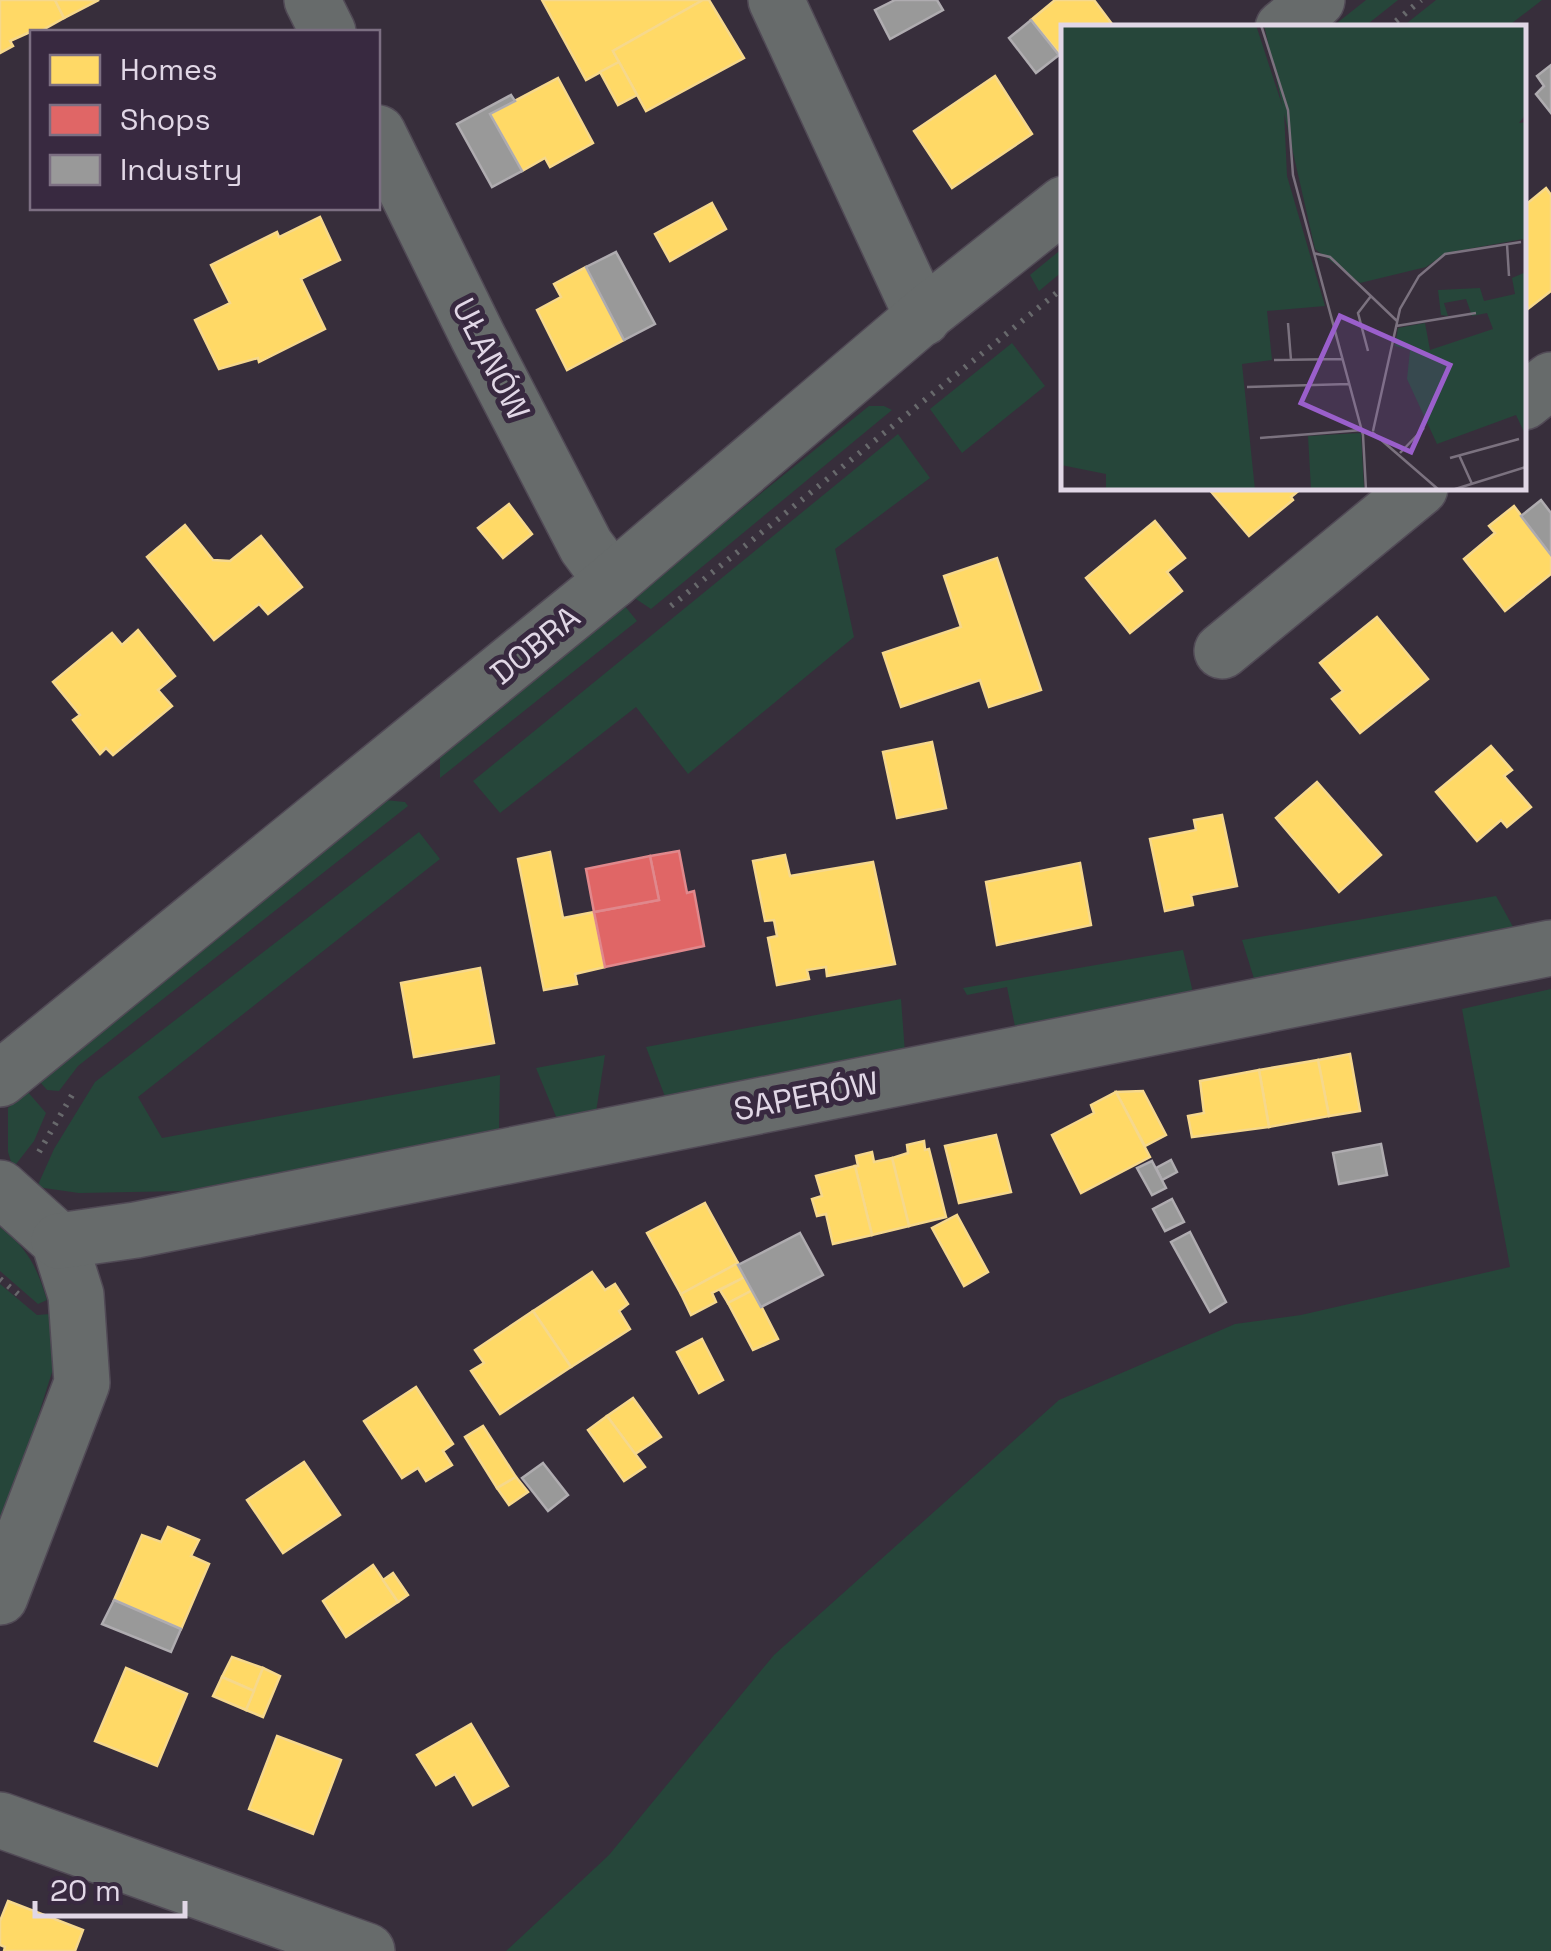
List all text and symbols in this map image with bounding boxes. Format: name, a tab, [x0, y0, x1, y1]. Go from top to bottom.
inset map	[1061, 25, 1526, 490]
legend	[30, 30, 380, 210]
text: Homes	[120, 50, 218, 89]
text: Shops	[120, 100, 210, 139]
text: Industry	[120, 150, 242, 189]
street label: UŁANÓW	[443, 292, 539, 426]
street label: DOBRA	[482, 597, 588, 693]
street label: SAPERÓW	[730, 1062, 882, 1130]
scale bar	[35, 1856, 185, 1918]
text: 20 m	[50, 1871, 121, 1910]

